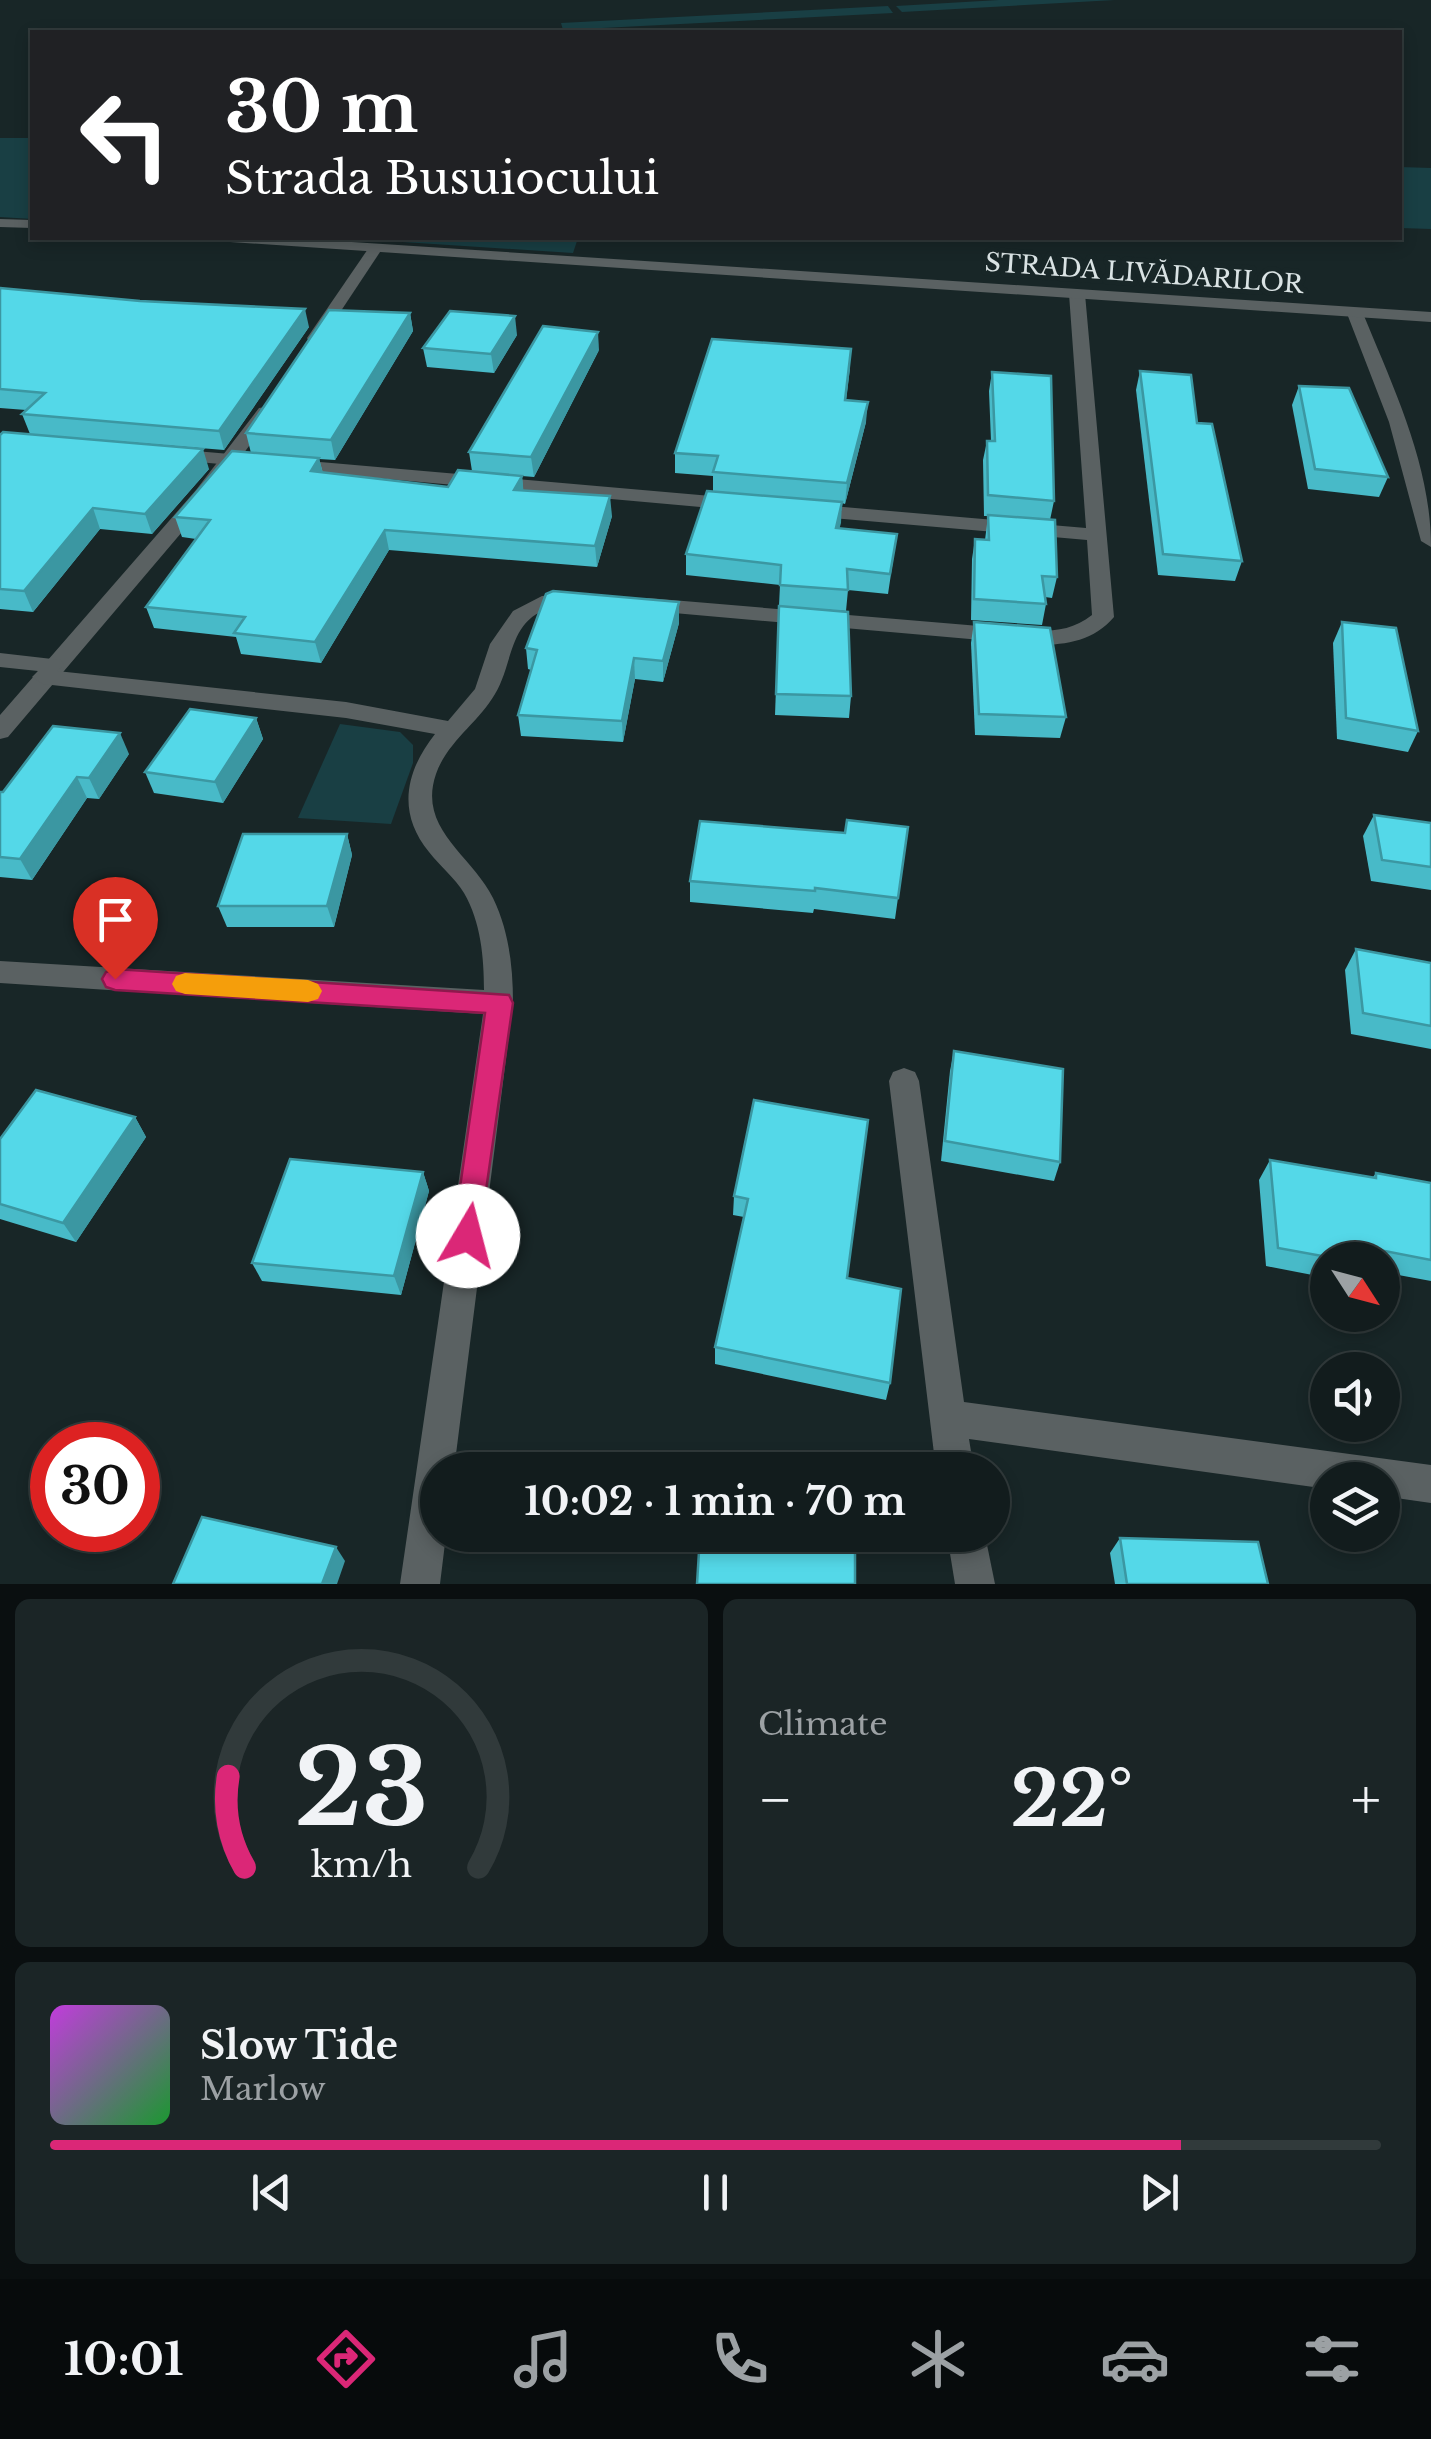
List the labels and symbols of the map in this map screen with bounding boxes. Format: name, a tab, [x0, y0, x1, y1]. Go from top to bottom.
street label: STRADA LIVĂDARILOR	[984, 246, 1306, 300]
pin	[73, 877, 158, 980]
position arrow	[416, 1184, 520, 1288]
north arrow	[1310, 1242, 1400, 1332]
speed limit sign: 30	[30, 1422, 160, 1552]

